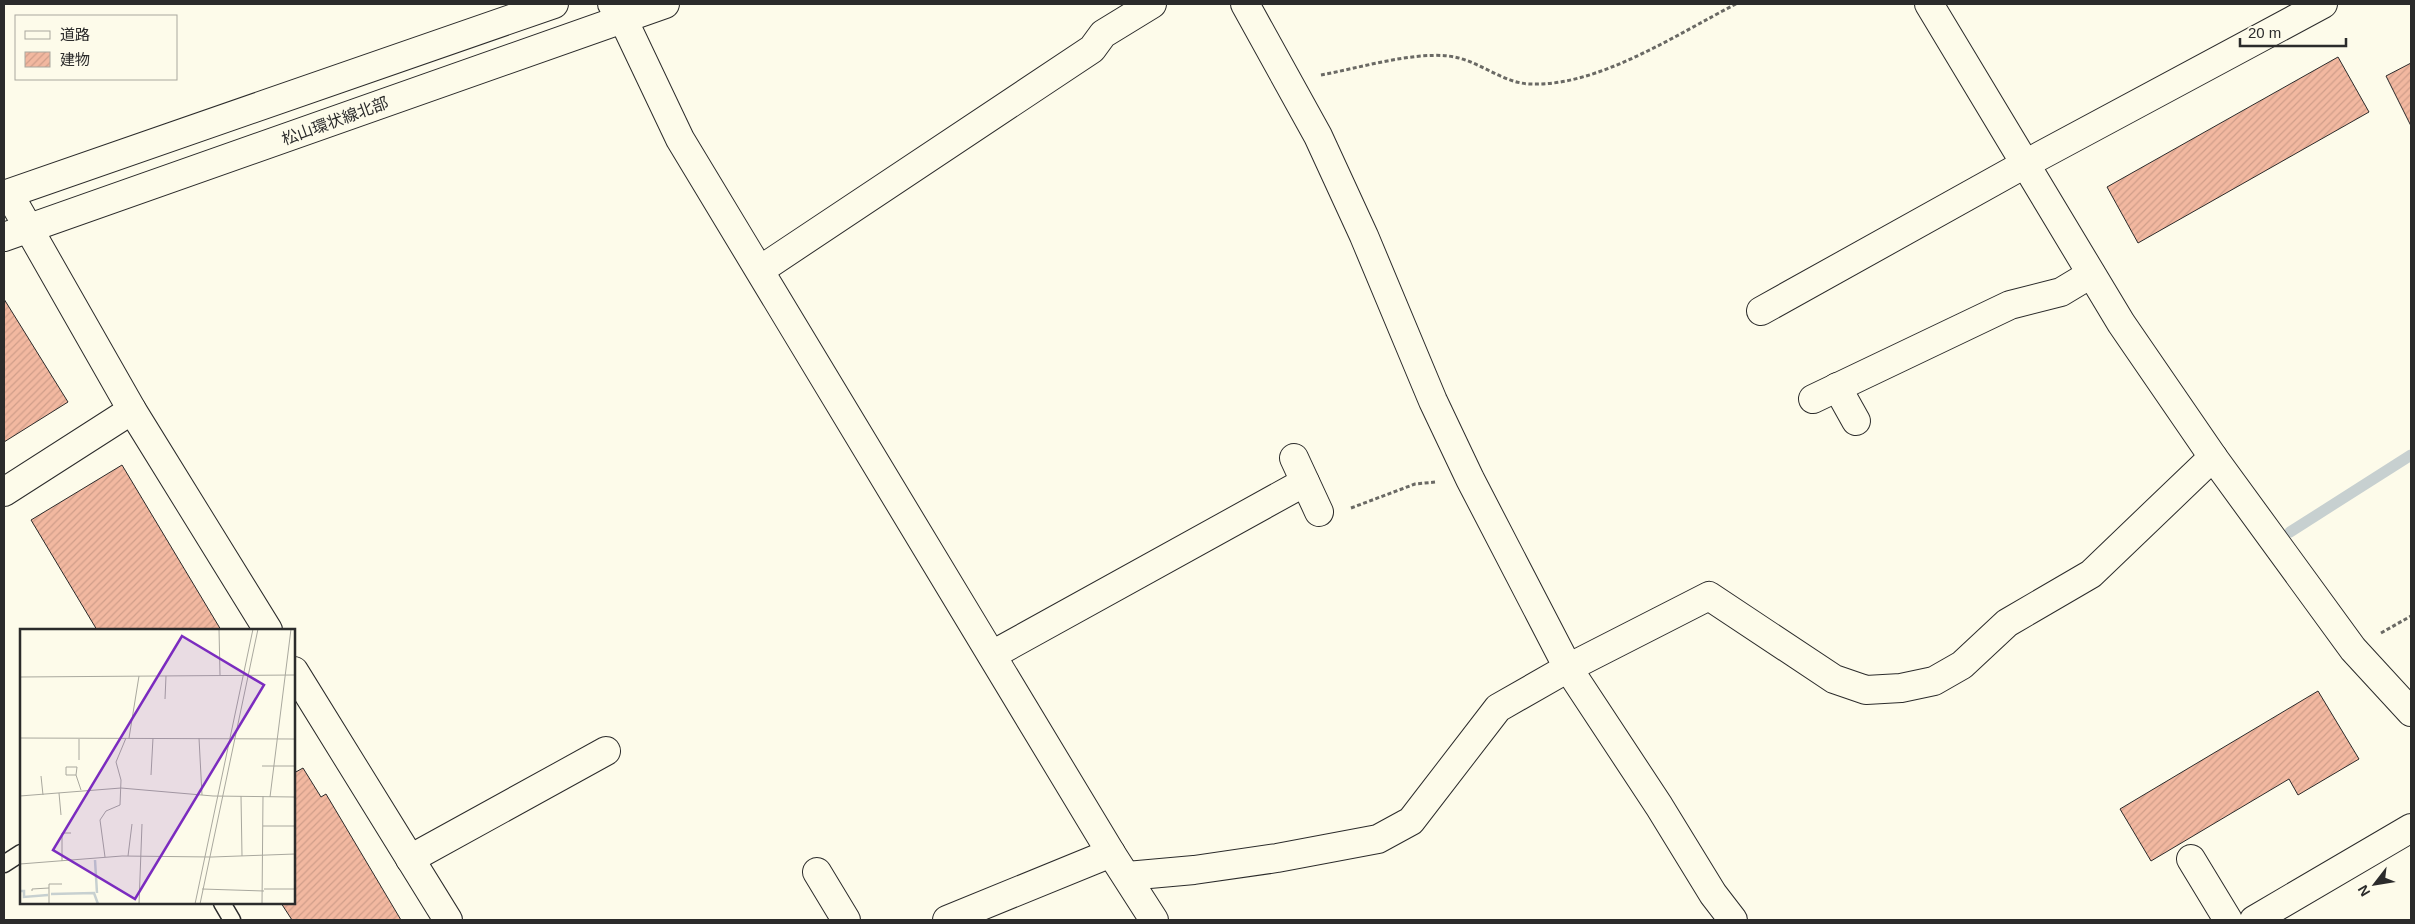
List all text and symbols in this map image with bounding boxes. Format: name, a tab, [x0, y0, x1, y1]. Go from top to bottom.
legend	[15, 15, 178, 80]
scale bar	[2240, 15, 2346, 47]
text: 20 m	[2248, 24, 2281, 41]
text: 道路	[60, 26, 90, 43]
text: 建物	[60, 51, 90, 68]
street label: 松山環状線北部	[279, 94, 391, 148]
inset map	[20, 629, 295, 904]
north arrow	[2350, 859, 2400, 909]
text: N	[2354, 882, 2373, 899]

